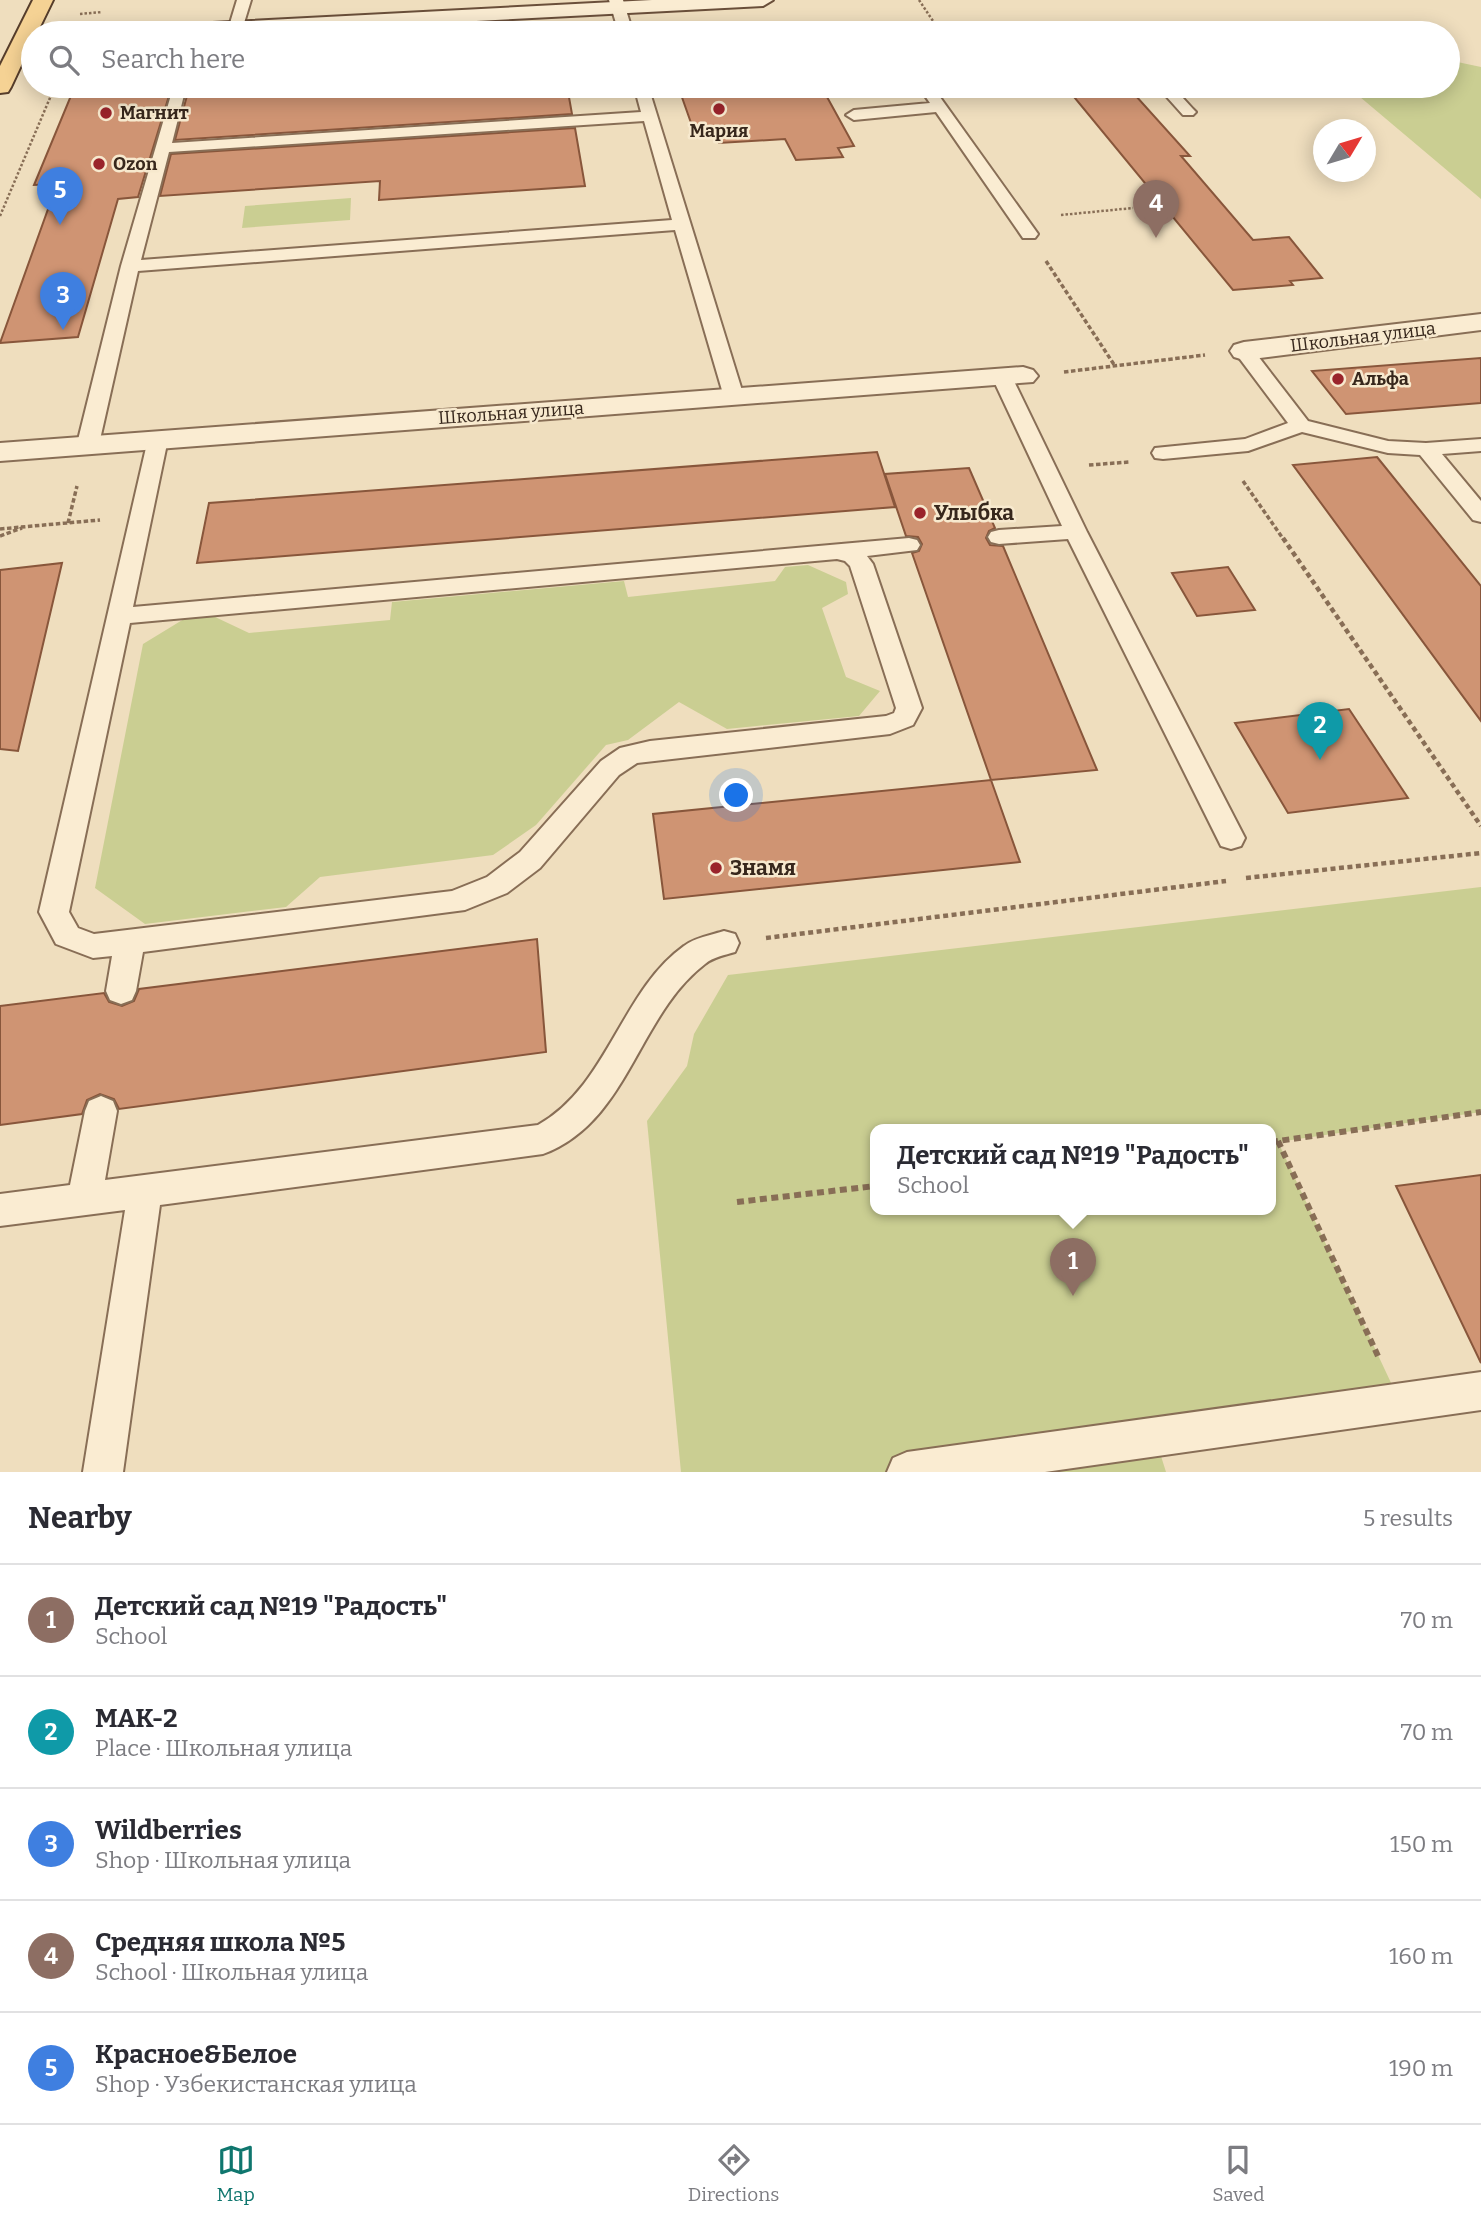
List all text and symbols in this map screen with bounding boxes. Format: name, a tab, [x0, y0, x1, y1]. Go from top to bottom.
search box	[21, 21, 1460, 98]
icon: search	[45, 41, 83, 79]
text: Search here	[101, 44, 245, 75]
marker: Мария	[711, 101, 727, 117]
place label: Магнит	[120, 102, 189, 124]
marker: Магнит	[98, 105, 114, 121]
north arrow	[1313, 119, 1376, 182]
place label: Мария	[689, 120, 749, 142]
place label: Ozon	[113, 153, 158, 175]
marker: Ozon	[91, 156, 107, 172]
pin: 5	[37, 167, 83, 225]
pin: 4	[1133, 180, 1179, 238]
pin: 3	[40, 272, 86, 330]
street label: Школьная улица	[1289, 317, 1437, 357]
place label: Альфа	[1352, 368, 1409, 390]
marker: Альфа	[1330, 371, 1346, 387]
street label: Школьная улица	[437, 397, 585, 429]
place label: Улыбка	[934, 500, 1014, 526]
marker: Улыбка	[912, 505, 928, 521]
pin: 2	[1297, 702, 1343, 760]
your location	[719, 778, 753, 812]
place label: Знамя	[730, 855, 796, 881]
marker: Знамя	[708, 860, 724, 876]
popup	[870, 1124, 1276, 1215]
text: Детский сад №19 "Радость"	[897, 1140, 1249, 1171]
text: School	[897, 1171, 969, 1199]
pin: 1	[1050, 1238, 1096, 1296]
text: Nearby	[28, 1500, 132, 1536]
text: 5 results	[1363, 1504, 1453, 1532]
text: Детский сад №19 "Радость"	[95, 1591, 447, 1622]
text: 1	[46, 1606, 56, 1634]
text: 70 m	[1401, 1606, 1453, 1634]
text: School	[95, 1622, 167, 1650]
text: МАК-2	[95, 1703, 178, 1734]
text: 2	[45, 1718, 57, 1746]
text: 70 m	[1401, 1718, 1453, 1746]
text: Place · Школьная улица	[95, 1734, 352, 1762]
text: Wildberries	[95, 1815, 242, 1846]
text: 3	[44, 1830, 58, 1858]
text: 150 m	[1390, 1830, 1453, 1858]
text: Shop · Школьная улица	[95, 1846, 351, 1874]
text: Средняя школа №5	[95, 1927, 346, 1958]
text: 4	[44, 1942, 58, 1970]
text: 160 m	[1389, 1942, 1453, 1970]
text: School · Школьная улица	[95, 1958, 368, 1986]
text: Красное&Белое	[95, 2039, 297, 2070]
text: 5	[45, 2054, 57, 2082]
text: 190 m	[1389, 2054, 1453, 2082]
text: Shop · Узбекистанская улица	[95, 2070, 417, 2098]
tab: Map	[217, 2141, 255, 2206]
tab: Directions	[688, 2141, 779, 2206]
tab: Saved	[1212, 2141, 1264, 2206]

